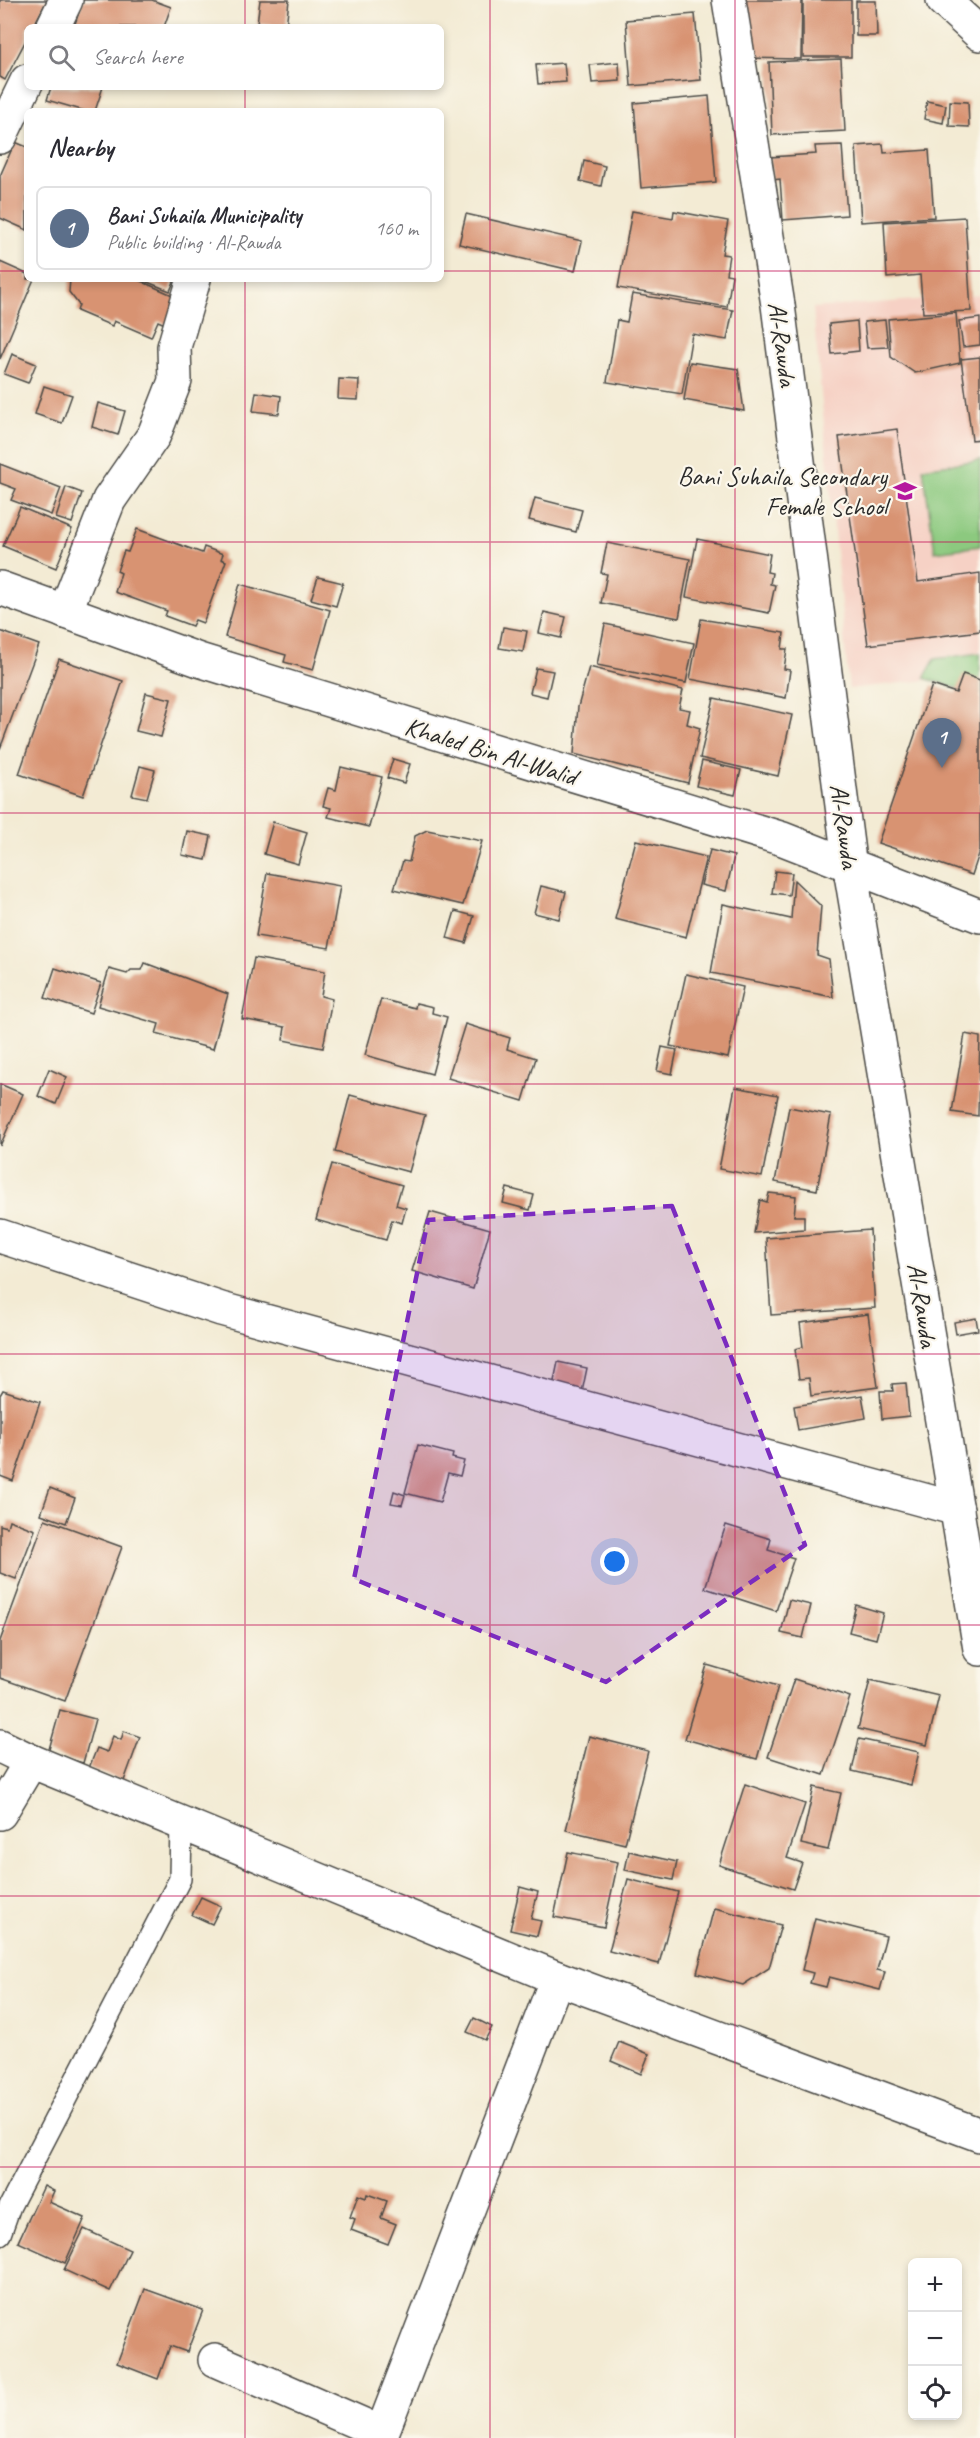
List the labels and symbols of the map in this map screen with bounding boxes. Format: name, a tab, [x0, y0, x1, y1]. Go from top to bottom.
street label: Al-Rawda	[760, 300, 805, 390]
place label: Bani Suhaila Secondary Female School	[678, 460, 892, 523]
school or university icon: Bani Suhaila Secondary Female School	[892, 478, 918, 504]
street label: Khaled Bin Al-Walid	[401, 710, 584, 794]
pin: 1	[922, 718, 962, 768]
street label: Al-Rawda	[822, 782, 867, 872]
street label: Al-Rawda	[900, 1261, 946, 1351]
your location	[600, 1547, 629, 1576]

